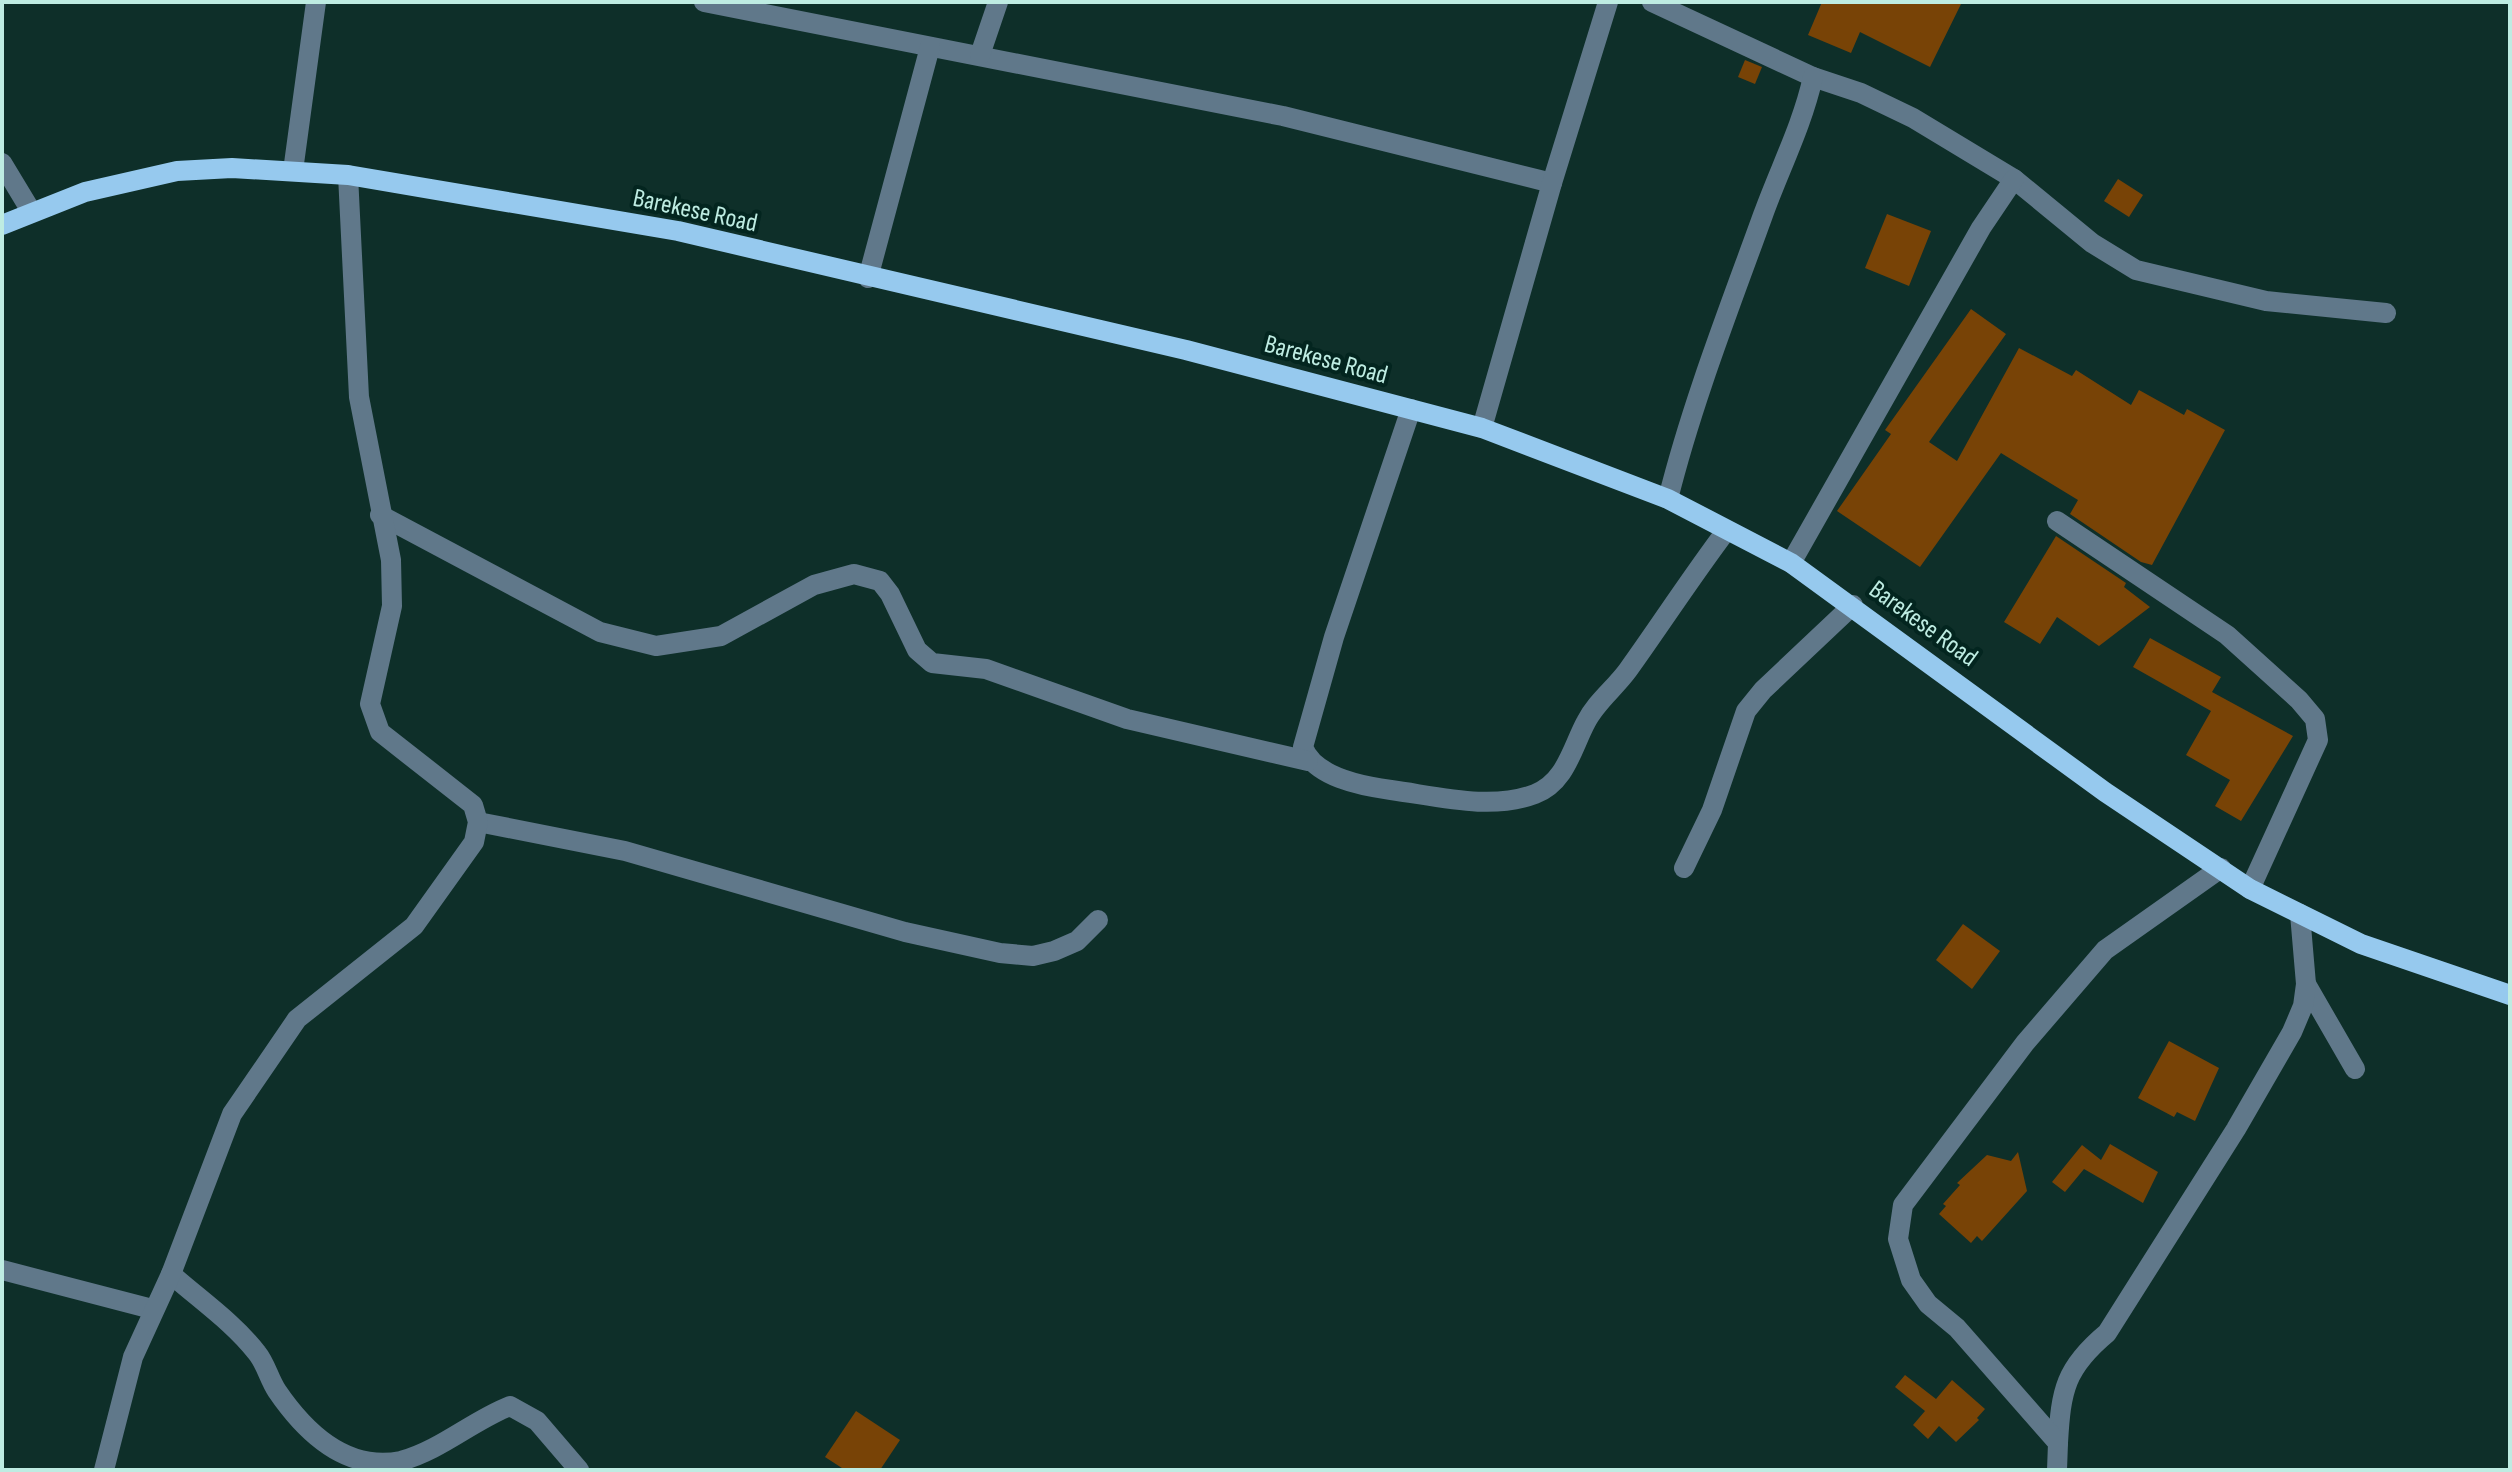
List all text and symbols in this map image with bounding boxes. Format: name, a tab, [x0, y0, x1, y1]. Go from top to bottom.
street label: Barekese Road	[630, 183, 760, 239]
street label: Barekese Road	[1261, 329, 1391, 391]
street label: Barekese Road	[1863, 574, 1983, 674]

